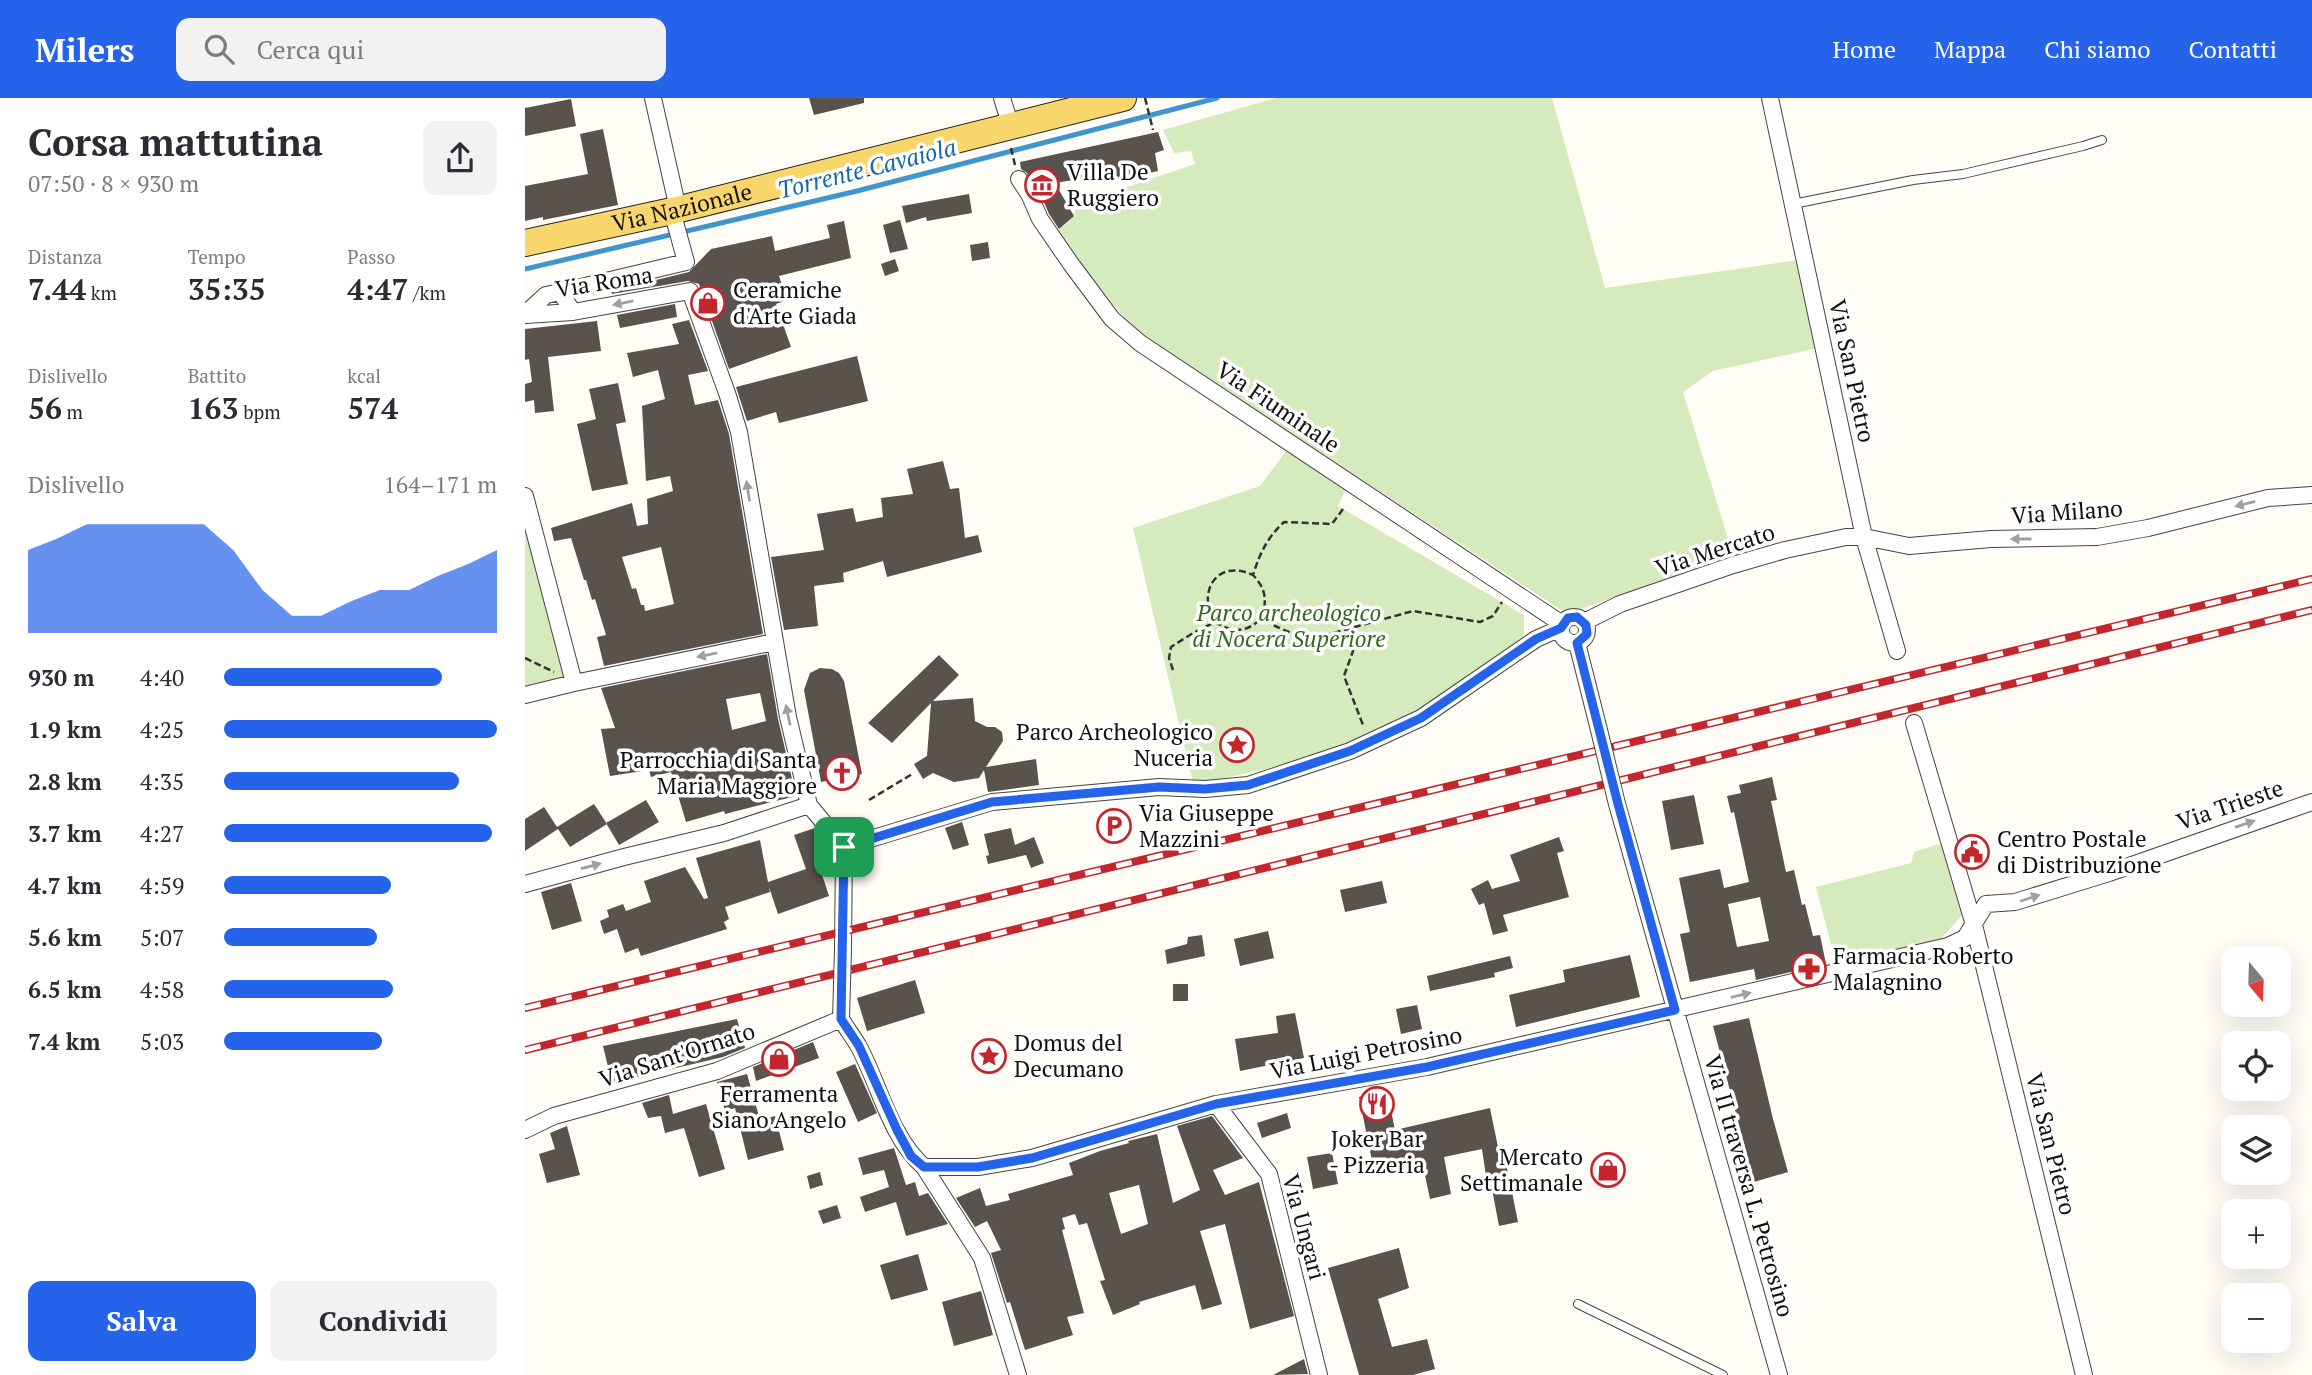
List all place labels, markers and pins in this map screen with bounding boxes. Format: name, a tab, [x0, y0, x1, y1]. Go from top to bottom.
place label: Villa De Ruggiero	[1067, 156, 1159, 213]
museum icon: Villa De Ruggiero	[1023, 166, 1061, 204]
place label: Ceramiche d'Arte Giada	[733, 274, 857, 331]
shop icon: Ceramiche d'Arte Giada	[689, 284, 727, 322]
place label: Parco Archeologico Nuceria	[1016, 716, 1213, 773]
place icon: Parco Archeologico Nuceria	[1218, 726, 1256, 764]
place label: Parrocchia di Santa Maria Maggiore	[620, 744, 817, 801]
church icon: Parrocchia di Santa Maria Maggiore	[823, 754, 861, 792]
place label: Via Giuseppe Mazzini	[1139, 797, 1274, 854]
parking icon: Via Giuseppe Mazzini	[1095, 807, 1133, 845]
pin	[814, 817, 874, 877]
place label: Centro Postale di Distribuzione	[1997, 823, 2162, 880]
public building icon: Centro Postale di Distribuzione	[1953, 833, 1991, 871]
place label: Farmacia Roberto Malagnino	[1833, 940, 2013, 997]
pharmacy icon: Farmacia Roberto Malagnino	[1790, 950, 1828, 988]
place label: Domus del Decumano	[1014, 1027, 1124, 1084]
place icon: Domus del Decumano	[970, 1037, 1008, 1075]
shop icon: Ferramenta Siano Angelo	[760, 1040, 798, 1078]
place label: Ferramenta Siano Angelo	[711, 1078, 847, 1135]
restaurant icon: Joker Bar - Pizzeria	[1358, 1085, 1396, 1123]
place label: Joker Bar - Pizzeria	[1329, 1123, 1425, 1180]
place label: Mercato Settimanale	[1460, 1141, 1583, 1198]
shop icon: Mercato Settimanale	[1589, 1151, 1627, 1189]

